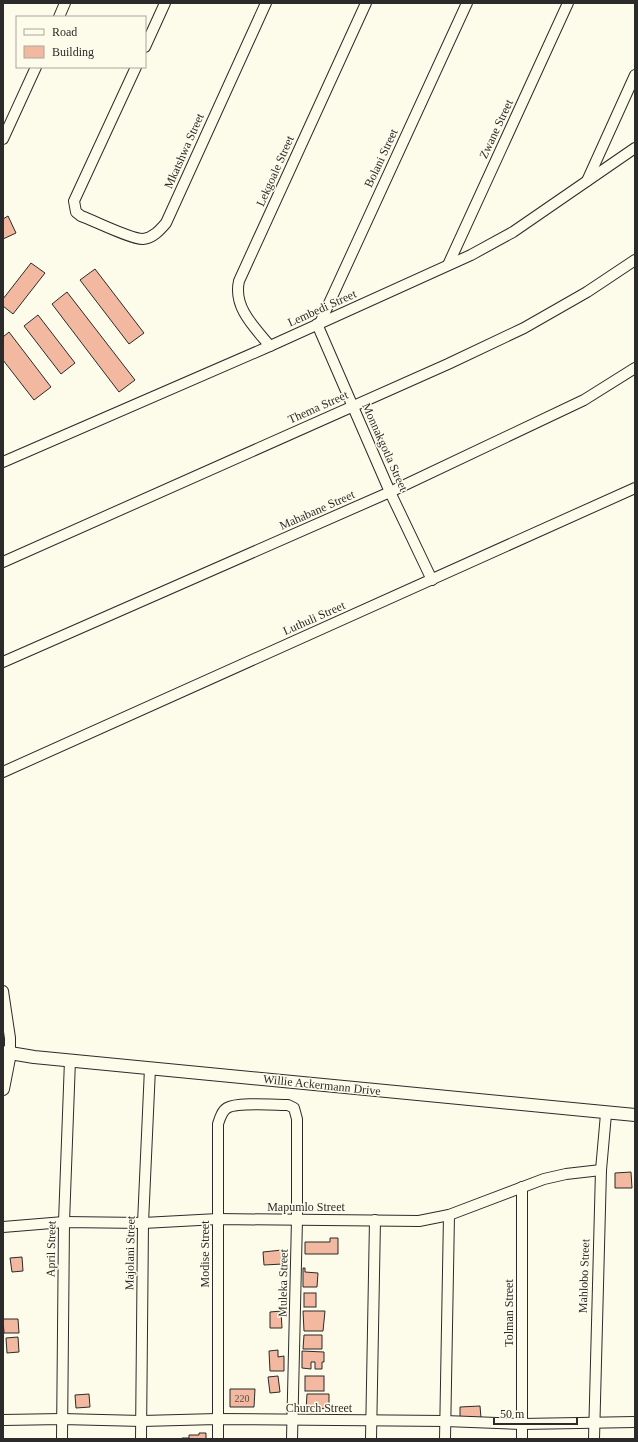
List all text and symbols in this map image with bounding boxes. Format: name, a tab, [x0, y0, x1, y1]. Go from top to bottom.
legend	[16, 16, 146, 68]
text: Road	[52, 25, 77, 39]
text: Building	[52, 45, 94, 59]
street label: Zwane Street	[476, 97, 516, 161]
street label: Mkatshwa Street	[161, 111, 207, 191]
street label: Bolani Street	[361, 126, 401, 190]
street label: Lekgoale Street	[253, 133, 297, 208]
street label: Lembedi Street	[286, 286, 359, 329]
street label: Thema Street	[286, 387, 351, 426]
street label: Monnakgotla Street	[359, 401, 411, 494]
street label: Mahabane Street	[277, 487, 357, 533]
street label: Luthuli Street	[281, 598, 348, 638]
street label: Willie Ackermann Drive	[263, 1072, 381, 1098]
street label: Mapumlo Street	[267, 1200, 345, 1214]
street label: Majolani Street	[122, 1215, 138, 1290]
street label: April Street	[44, 1220, 59, 1277]
street label: Modise Street	[198, 1220, 212, 1288]
street label: Mahlobo Street	[576, 1238, 592, 1313]
street label: Muleka Street	[275, 1248, 291, 1317]
street label: Tolman Street	[502, 1279, 516, 1347]
house number: 220	[235, 1393, 250, 1404]
scale bar	[494, 1400, 577, 1426]
street label: Church Street	[286, 1401, 353, 1415]
text: 50 m	[500, 1407, 525, 1421]

